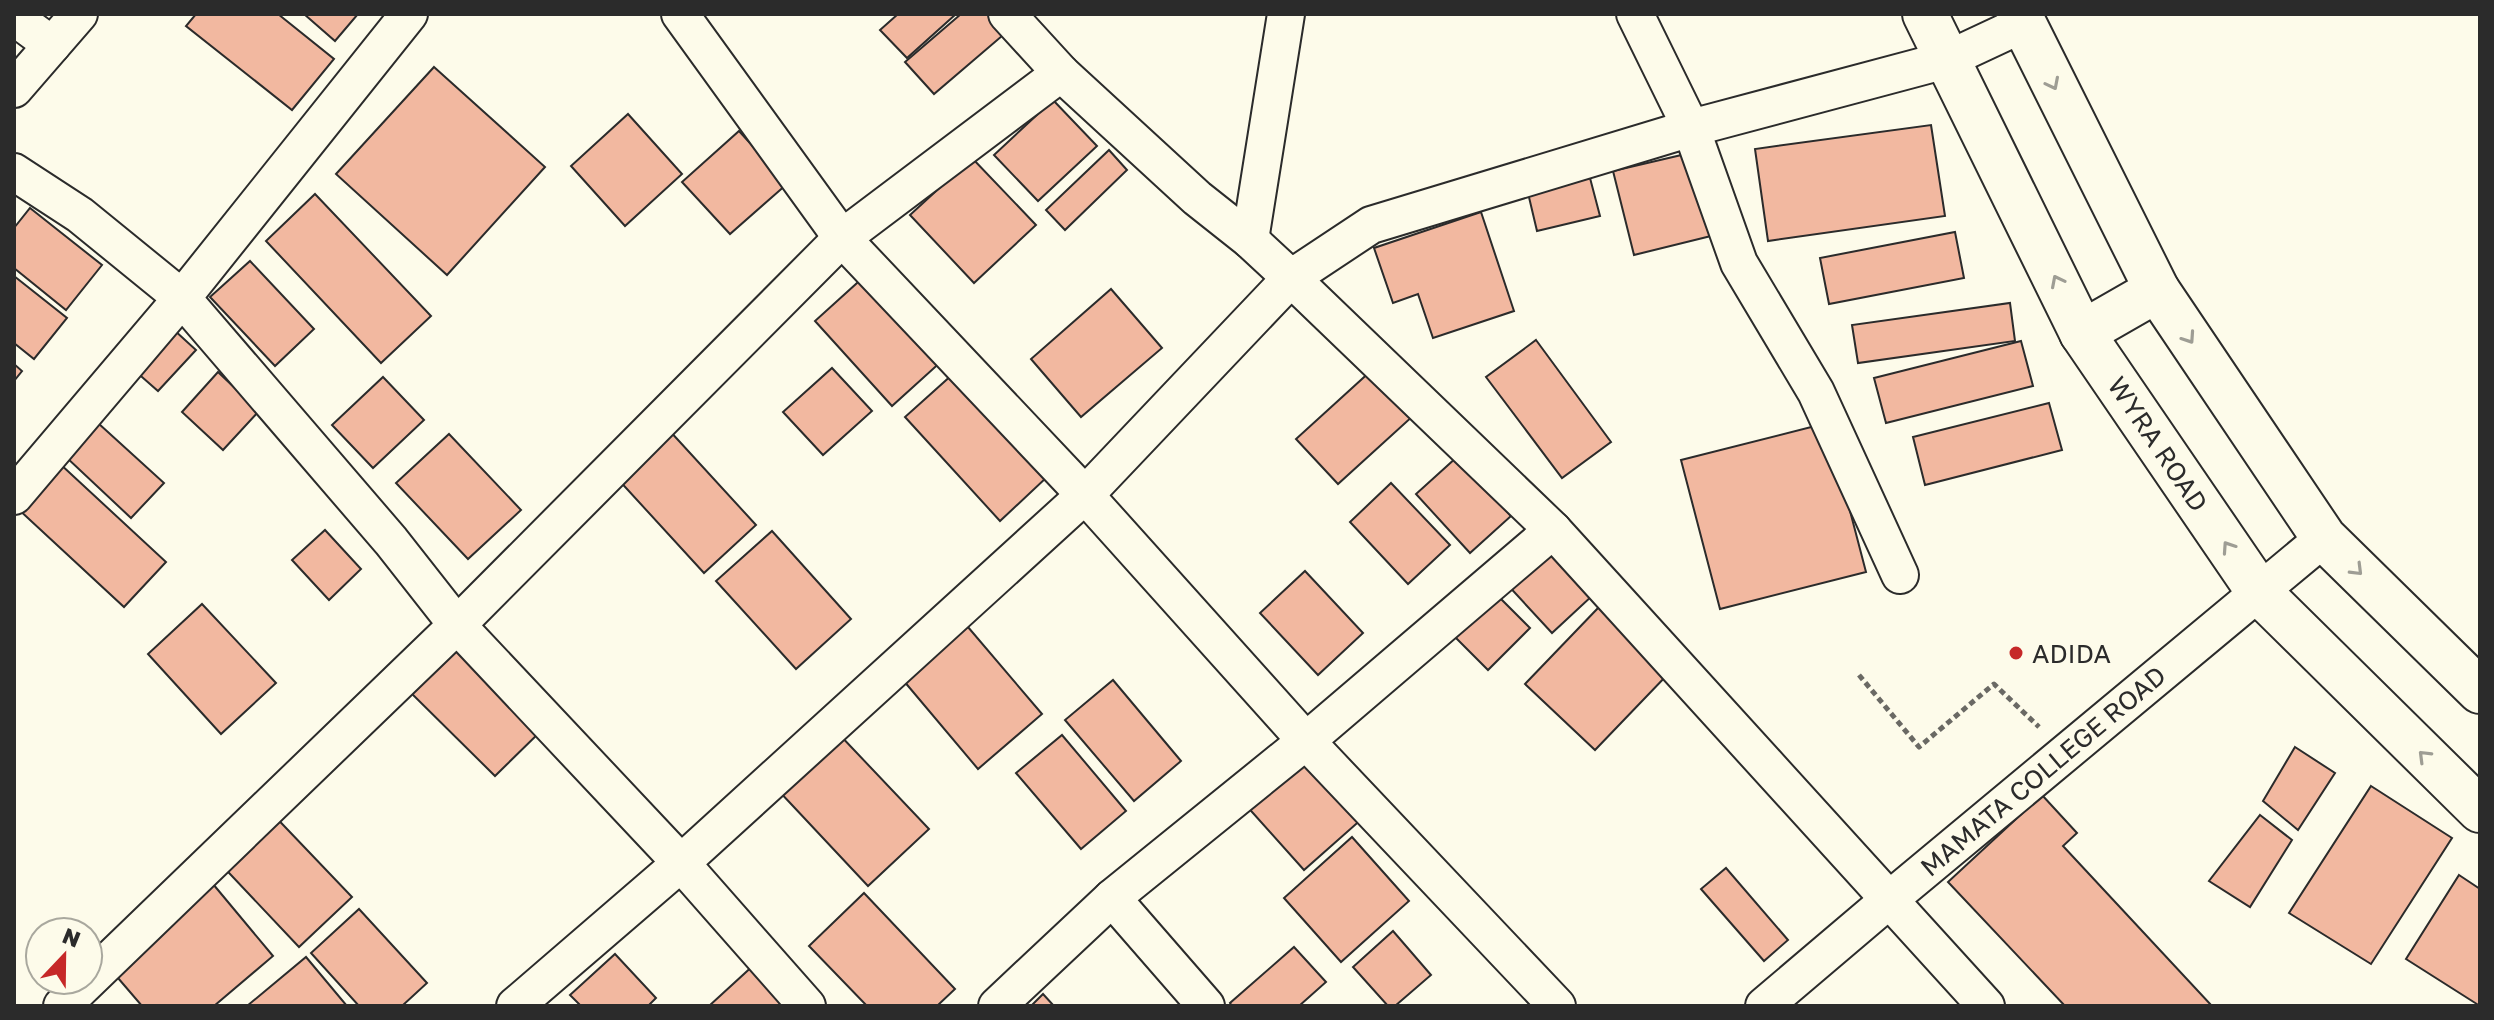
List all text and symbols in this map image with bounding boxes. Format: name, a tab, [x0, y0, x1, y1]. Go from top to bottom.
one-way arrow	[2044, 75, 2059, 90]
one-way arrow	[2051, 275, 2066, 290]
one-way arrow	[2179, 329, 2194, 343]
street label: WYRA ROAD	[2102, 371, 2214, 517]
one-way arrow	[2223, 541, 2238, 555]
one-way arrow	[2348, 561, 2362, 576]
place label: ADIDA	[2032, 638, 2111, 669]
marker: ADIDA	[2007, 644, 2025, 662]
street label: MAMATA COLLEGE ROAD	[1914, 659, 2172, 883]
one-way arrow	[2419, 750, 2433, 765]
north arrow	[24, 916, 104, 996]
text: N	[59, 921, 84, 953]

